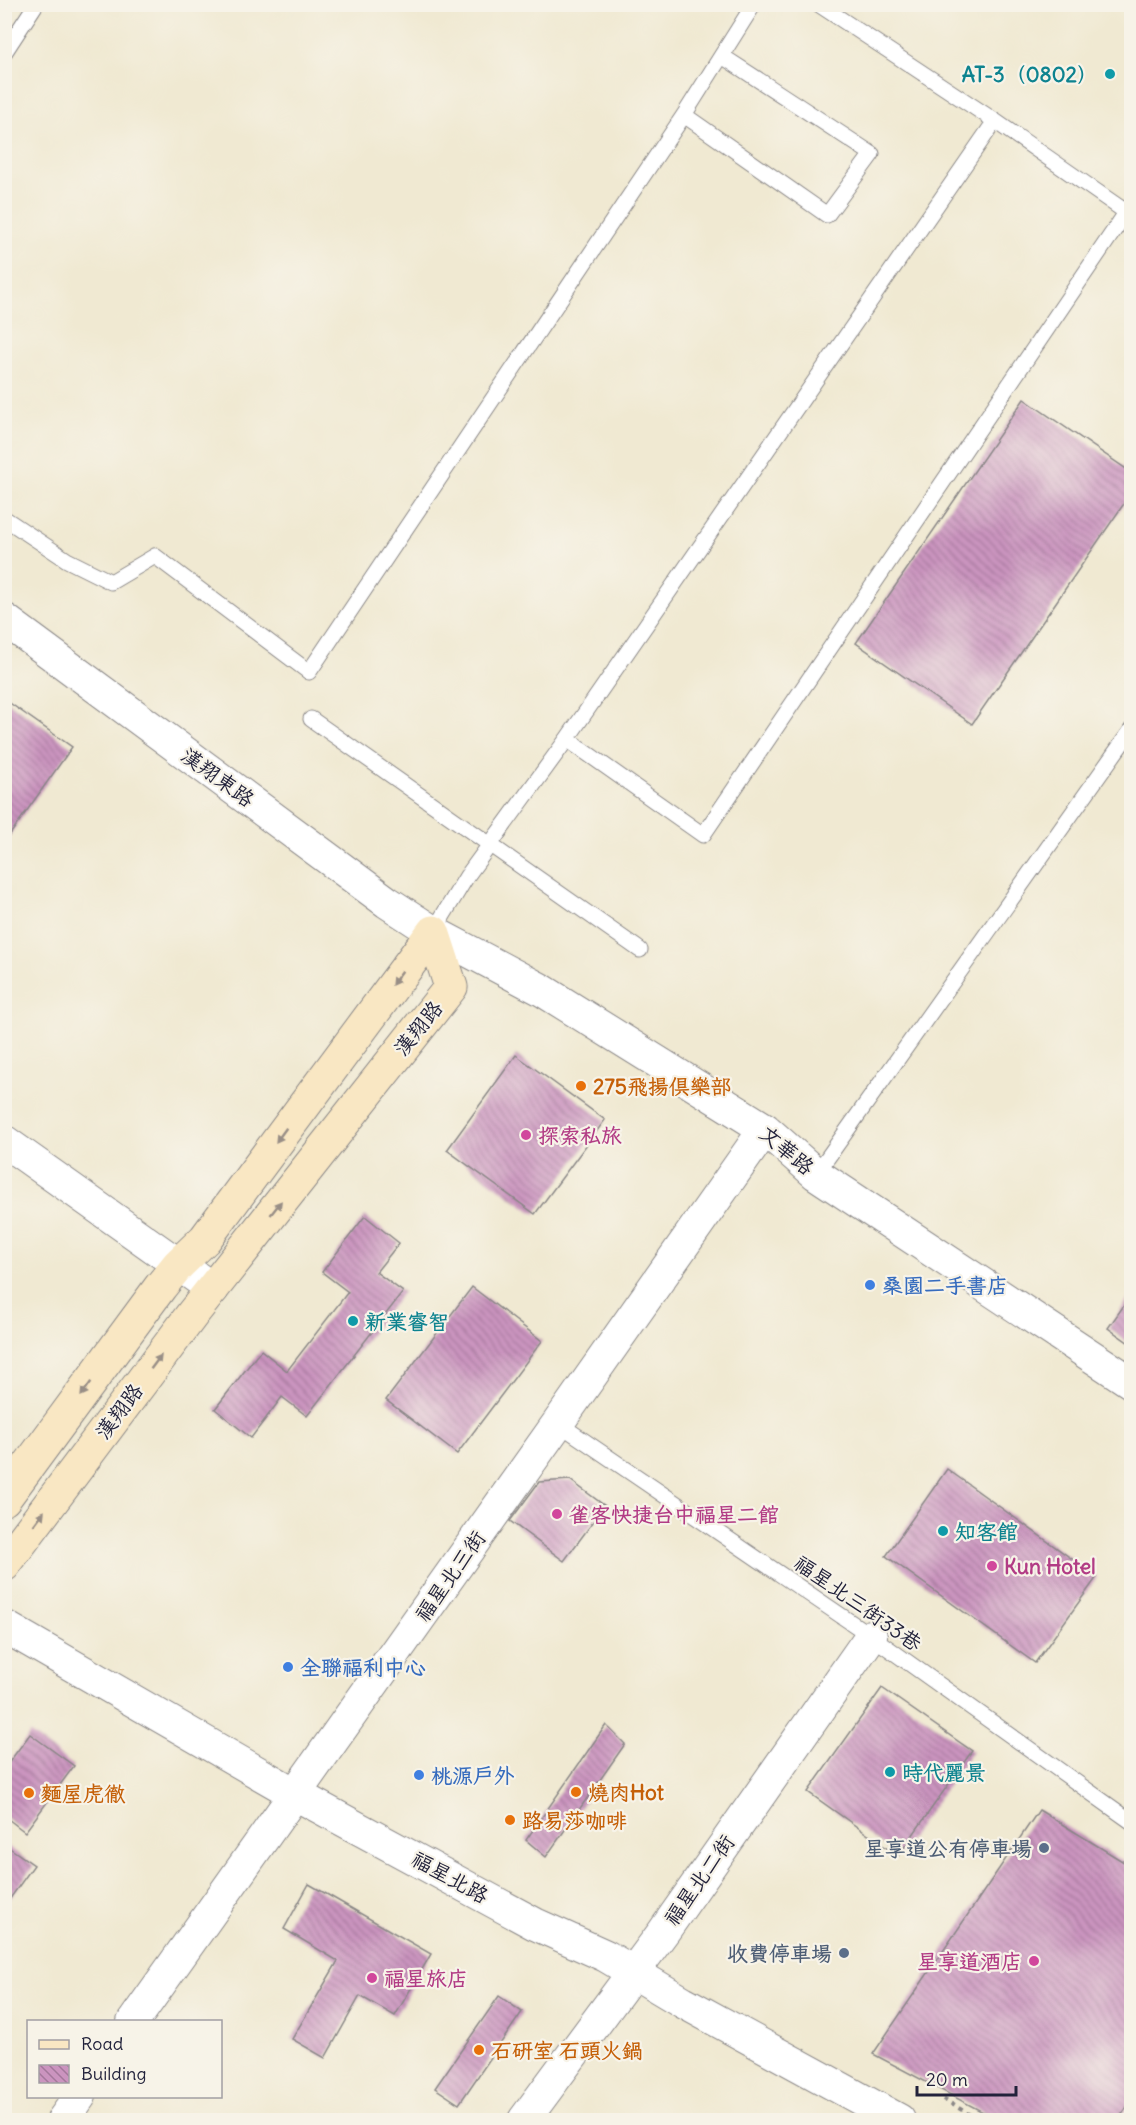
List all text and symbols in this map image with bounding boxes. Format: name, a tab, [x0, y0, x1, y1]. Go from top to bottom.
place label: AT-3（0802）	[962, 61, 1098, 88]
marker: AT-3（0802）	[1103, 67, 1117, 81]
street label: 漢翔東路	[176, 741, 260, 813]
one-way arrow	[391, 969, 403, 985]
street label: 漢翔路	[388, 995, 448, 1061]
place label: 275飛揚俱樂部	[593, 1073, 732, 1100]
marker: 275飛揚俱樂部	[574, 1079, 588, 1093]
street label: 文華路	[754, 1119, 820, 1181]
place label: 探索私旅	[538, 1122, 622, 1149]
one-way arrow	[276, 1127, 288, 1142]
marker: 探索私旅	[519, 1128, 533, 1142]
one-way arrow	[269, 1201, 281, 1216]
place label: 桑園二手書店	[882, 1272, 1008, 1299]
marker: 桑園二手書店	[863, 1278, 877, 1292]
place label: 新業睿智	[365, 1308, 449, 1335]
marker: 新業睿智	[346, 1314, 360, 1328]
one-way arrow	[150, 1355, 162, 1371]
street label: 漢翔路	[89, 1378, 149, 1444]
one-way arrow	[80, 1381, 92, 1396]
place label: 雀客快捷台中福星二館	[569, 1501, 779, 1528]
marker: 雀客快捷台中福星二館	[550, 1507, 564, 1521]
one-way arrow	[33, 1511, 45, 1526]
place label: 知客館	[955, 1518, 1018, 1545]
marker: 知客館	[936, 1524, 950, 1538]
street label: 福星北三街	[409, 1525, 491, 1627]
street label: 福星北三街33巷	[789, 1549, 927, 1657]
place label: Kun Hotel	[1004, 1553, 1096, 1580]
marker: Kun Hotel	[985, 1559, 999, 1573]
place label: 全聯福利中心	[300, 1654, 426, 1681]
marker: 全聯福利中心	[281, 1660, 295, 1674]
place label: 時代麗景	[902, 1759, 986, 1786]
place label: 桃源戶外	[431, 1762, 515, 1789]
marker: 時代麗景	[883, 1765, 897, 1779]
marker: 桃源戶外	[412, 1768, 426, 1782]
place label: 燒肉Hot	[588, 1779, 665, 1806]
place label: 麵屋虎徹	[41, 1780, 126, 1807]
marker: 燒肉Hot	[569, 1785, 583, 1799]
marker: 麵屋虎徹	[22, 1786, 36, 1800]
place label: 路易莎咖啡	[522, 1807, 627, 1834]
marker: 路易莎咖啡	[503, 1813, 517, 1827]
street label: 福星北二街	[658, 1829, 740, 1931]
place label: 星享道公有停車場	[864, 1835, 1032, 1862]
marker: 星享道公有停車場	[1037, 1841, 1051, 1855]
street label: 福星北路	[407, 1845, 493, 1909]
place label: 收費停車場	[727, 1940, 832, 1967]
marker: 收費停車場	[837, 1946, 851, 1960]
place label: 星享道酒店	[917, 1948, 1022, 1975]
marker: 星享道酒店	[1027, 1954, 1041, 1968]
place label: 福星旅店	[384, 1965, 468, 1992]
marker: 福星旅店	[365, 1971, 379, 1985]
legend	[27, 2020, 222, 2098]
text: Road	[81, 2032, 124, 2055]
place label: 石研室 石頭火鍋	[491, 2037, 643, 2064]
marker: 石研室 石頭火鍋	[472, 2043, 486, 2057]
scale bar	[917, 2059, 1016, 2097]
text: Building	[81, 2062, 146, 2085]
text: 20 m	[926, 2068, 968, 2091]

